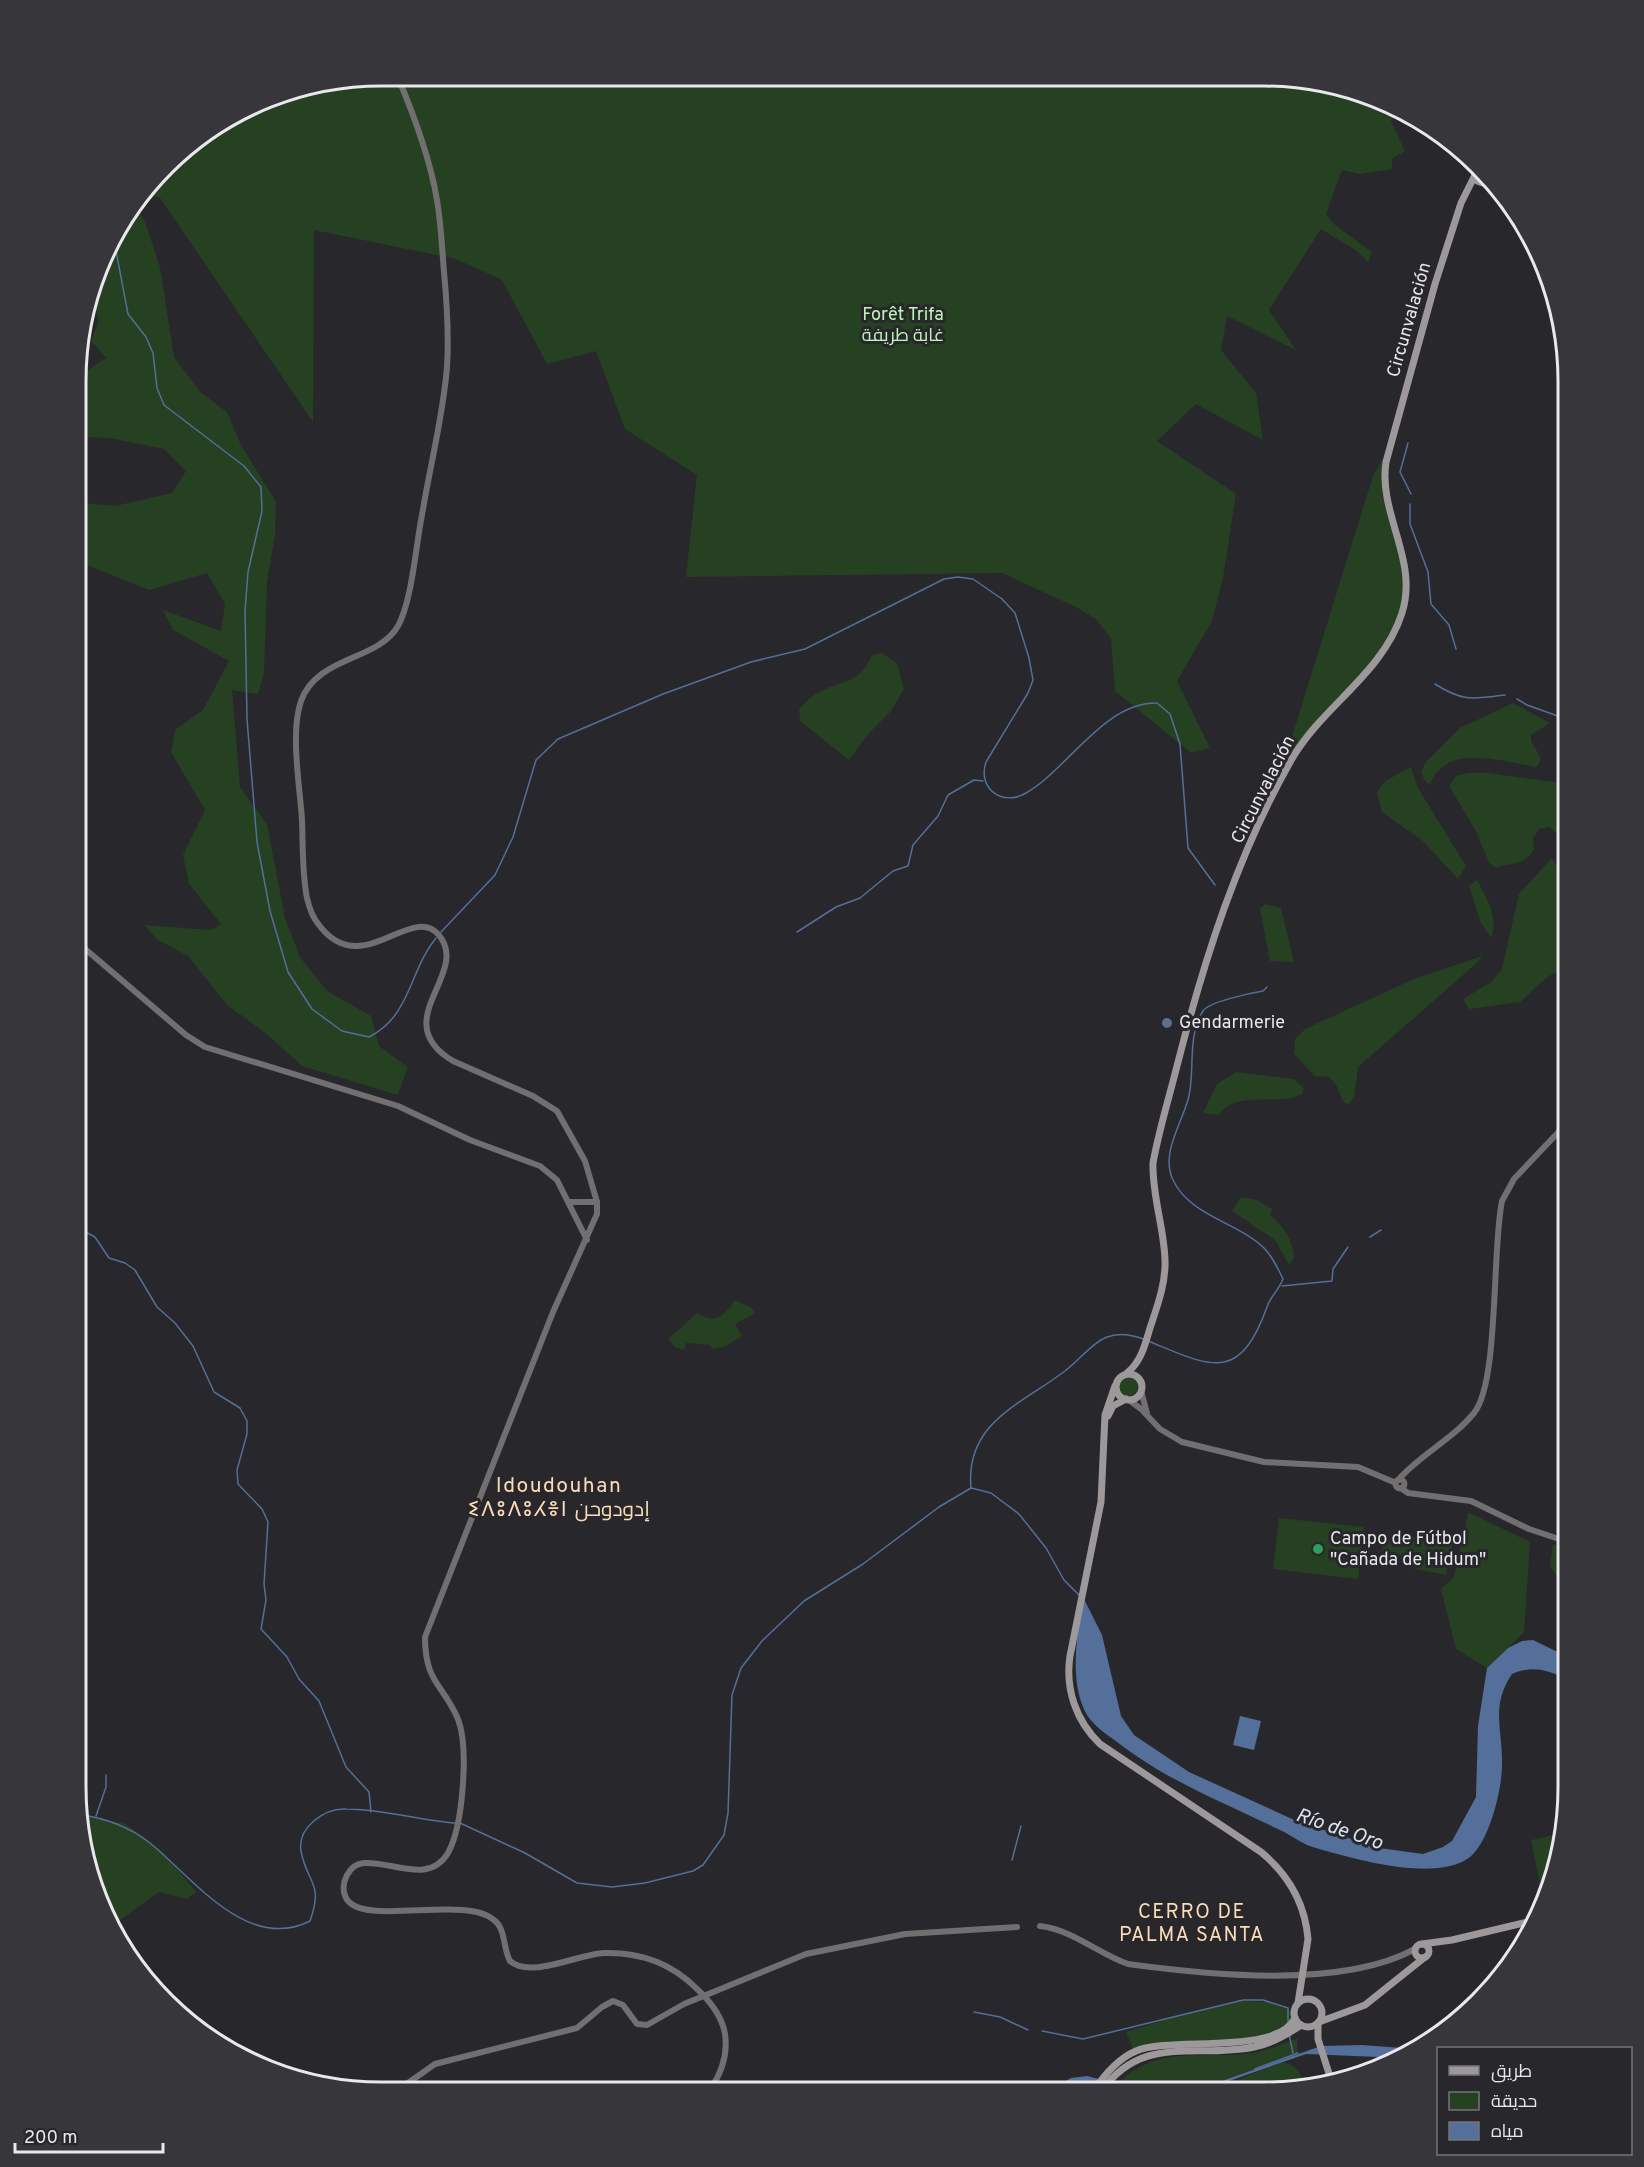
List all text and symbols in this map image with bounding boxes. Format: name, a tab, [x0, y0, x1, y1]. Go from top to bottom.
street label: Circunvalación	[1383, 260, 1437, 380]
park label: Forêt Trifa غابة طريفة	[862, 304, 944, 348]
street label: Circunvalación	[1227, 732, 1301, 848]
place label: Gendarmerie	[1179, 1012, 1285, 1035]
marker: Gendarmerie	[1160, 1016, 1174, 1030]
district label: Idoudouhan ⵉⴷⵓⴷⵓⵃⴻⵏ إدودوحن	[468, 1473, 650, 1524]
place label: Campo de Fútbol "Cañada de Hidum"	[1330, 1528, 1486, 1572]
marker: Campo de Fútbol "Cañada de Hidum"	[1311, 1542, 1325, 1556]
water label: Río de Oro	[1292, 1803, 1386, 1857]
district label: CERRO DE PALMA SANTA	[1119, 1900, 1265, 1949]
legend	[1437, 2047, 1632, 2155]
text: طريق	[1491, 2061, 1532, 2084]
text: حديقة	[1491, 2091, 1537, 2114]
scale bar	[15, 2116, 164, 2154]
text: مياه	[1491, 2121, 1524, 2144]
text: 200 m	[24, 2127, 77, 2150]

